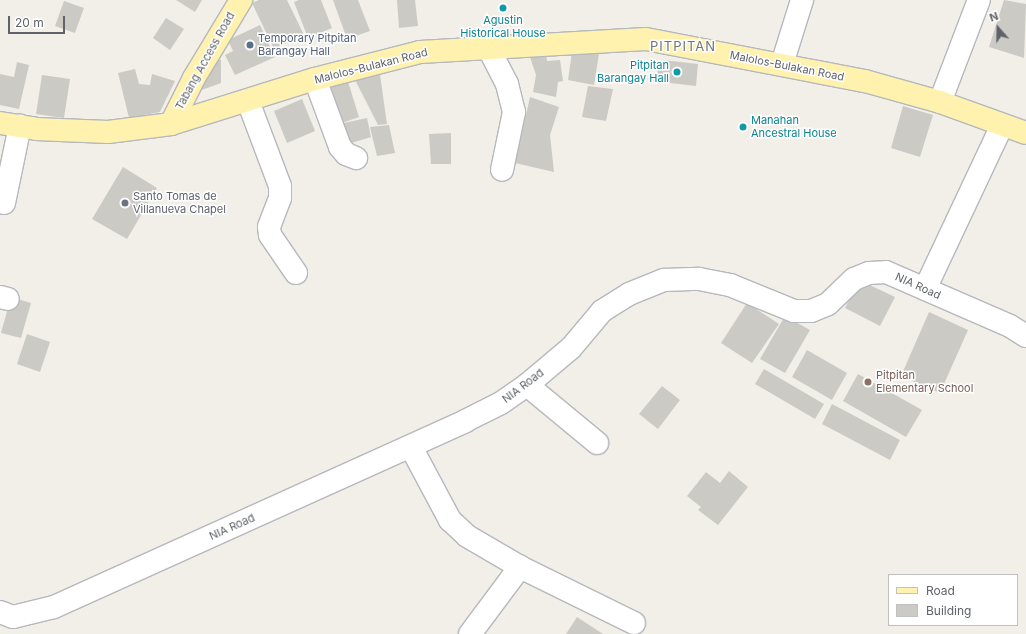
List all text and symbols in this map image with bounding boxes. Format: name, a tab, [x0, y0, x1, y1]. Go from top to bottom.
marker: Agustin Historical House	[498, 3, 508, 13]
scale bar	[10, 8, 67, 34]
north arrow	[978, 8, 1018, 48]
text: N	[988, 9, 1000, 25]
street label: Tabang Access Road	[173, 10, 237, 112]
place label: Agustin Historical House	[460, 14, 546, 40]
text: 20 m	[15, 15, 44, 30]
place label: Temporary Pitpitan Barangay Hall	[258, 32, 357, 58]
district label: PITPITAN	[650, 38, 716, 54]
marker: Temporary Pitpitan Barangay Hall	[245, 40, 255, 50]
street label: Malolos-Bulakan Road	[313, 46, 429, 86]
street label: Malolos-Bulakan Road	[729, 48, 845, 84]
place label: Pitpitan Barangay Hall	[597, 59, 669, 85]
marker: Pitpitan Barangay Hall	[672, 67, 682, 77]
place label: Manahan Ancestral House	[751, 114, 837, 140]
marker: Manahan Ancestral House	[738, 122, 748, 132]
place label: Santo Tomas de Villanueva Chapel	[133, 190, 226, 216]
marker: Santo Tomas de Villanueva Chapel	[120, 198, 130, 208]
street label: NIA Road	[893, 270, 943, 302]
street label: NIA Road	[500, 366, 546, 406]
place label: Pitpitan Elementary School	[876, 369, 973, 395]
marker: Pitpitan Elementary School	[863, 377, 873, 387]
street label: NIA Road	[207, 511, 257, 543]
legend	[888, 574, 1018, 626]
text: Road	[926, 583, 955, 598]
text: Building	[926, 603, 971, 618]

